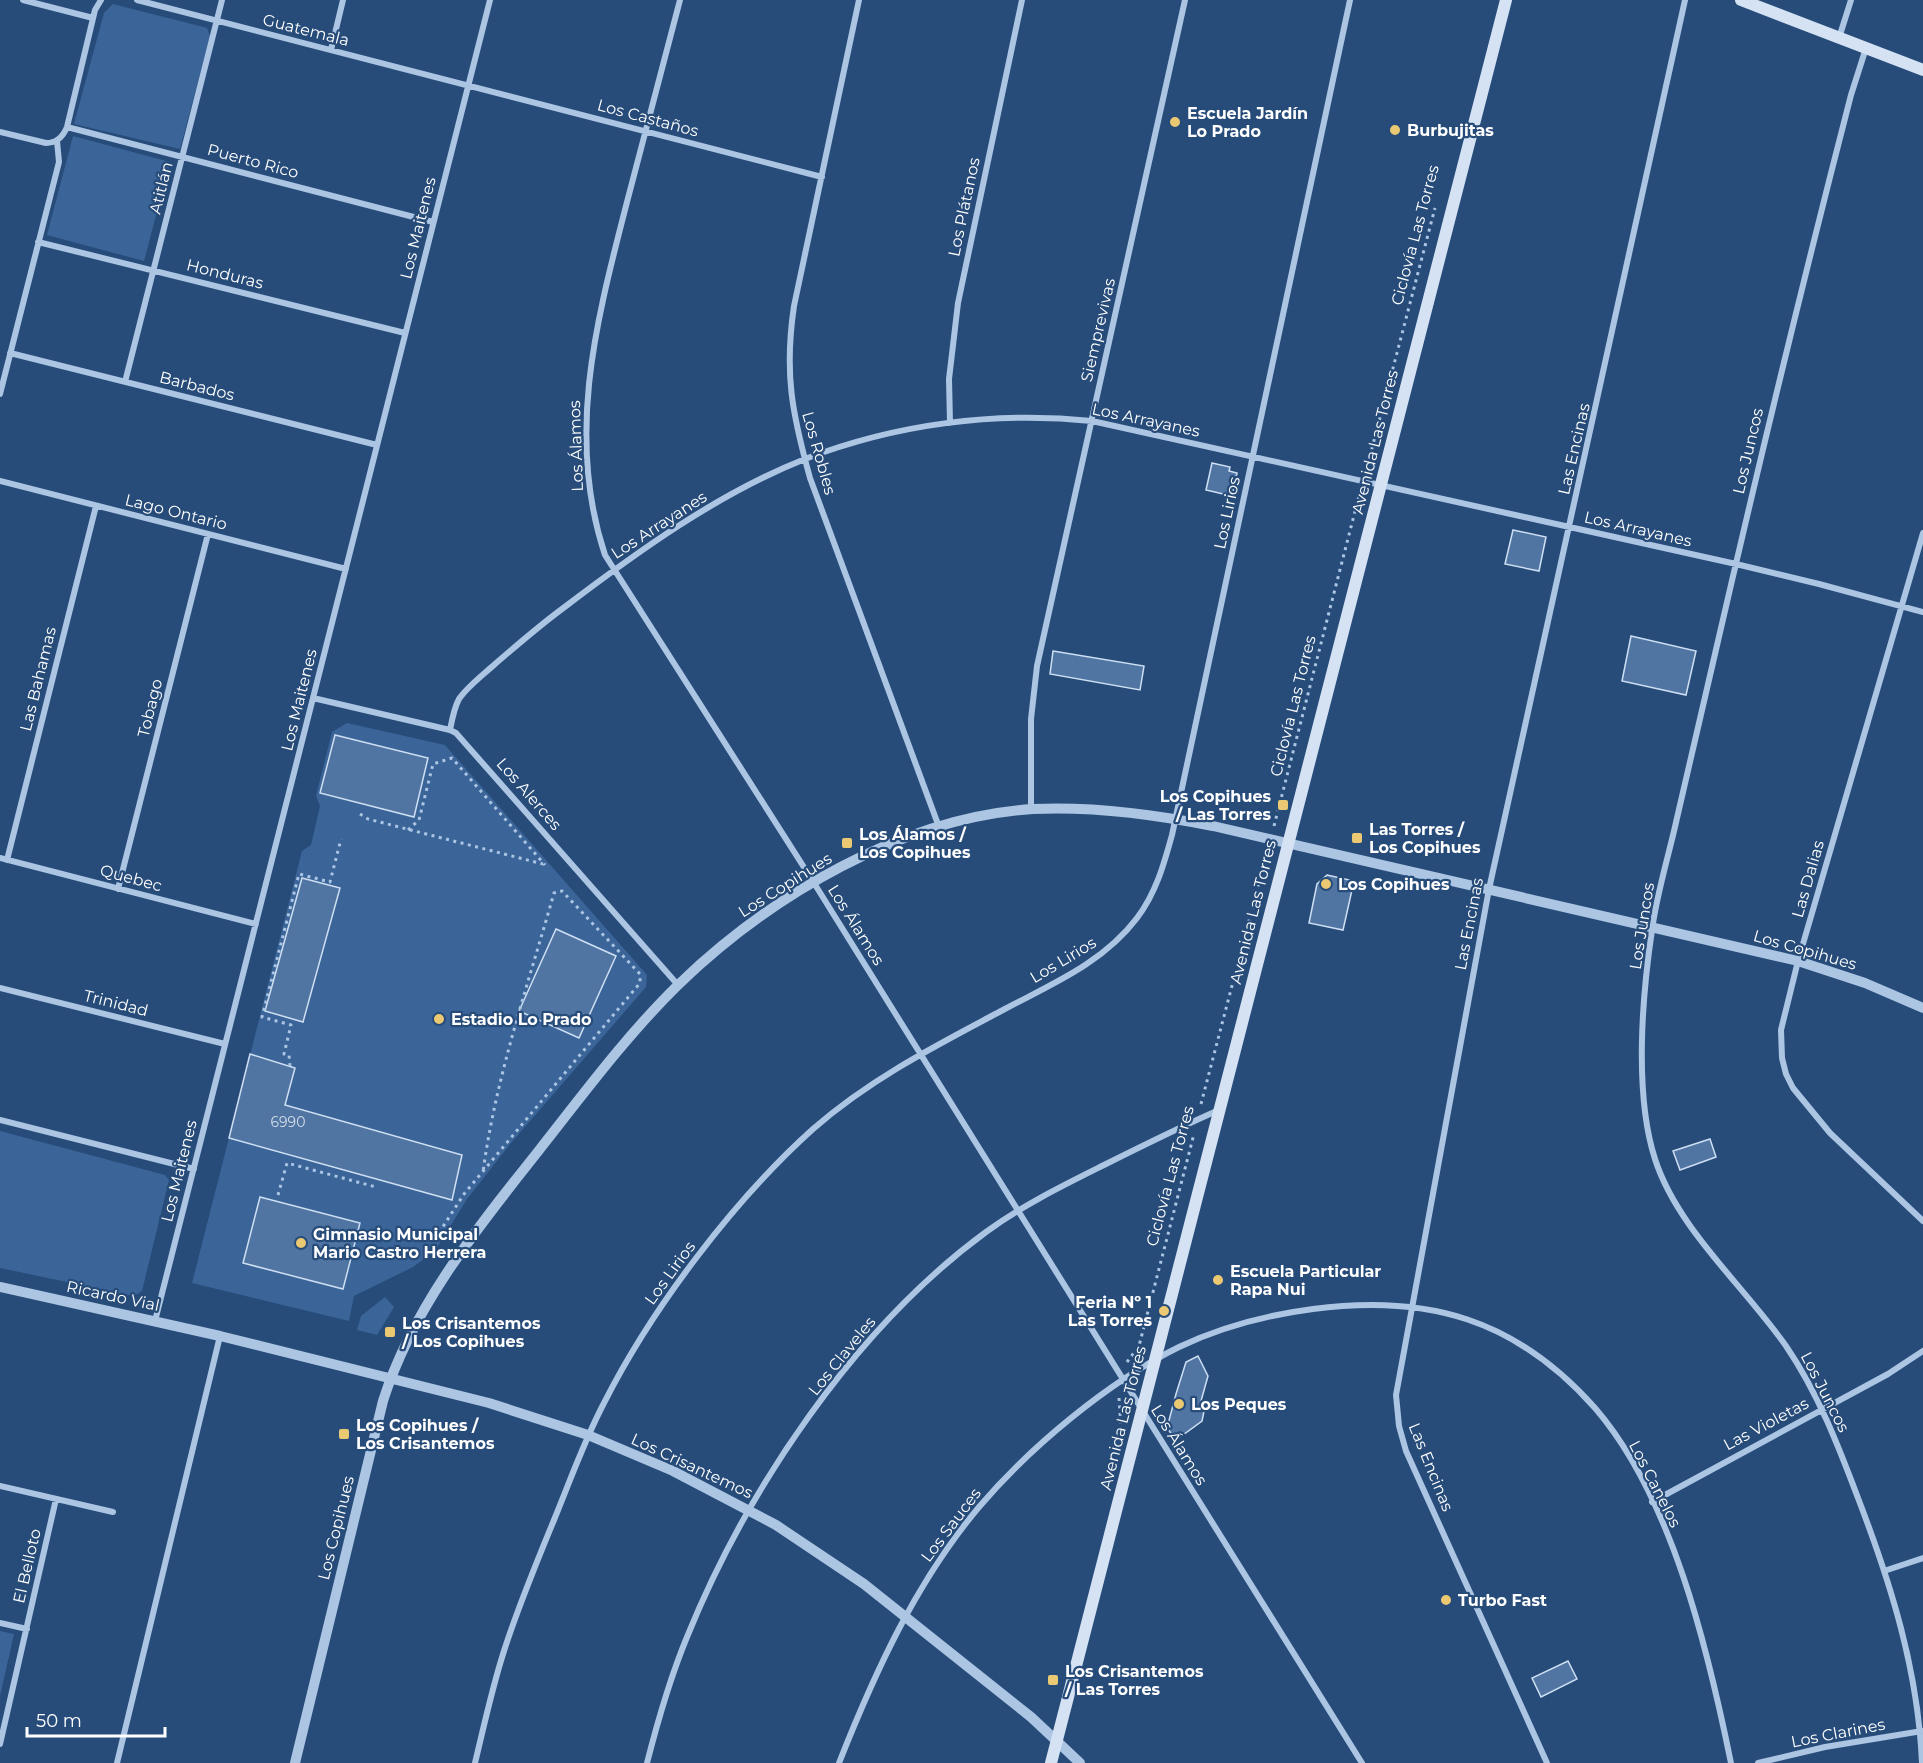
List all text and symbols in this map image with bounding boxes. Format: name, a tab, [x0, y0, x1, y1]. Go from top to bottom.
street label: Guatemala	[261, 10, 351, 50]
street label: Los Castaños	[595, 95, 701, 141]
place label: Escuela Jardín Lo Prado	[1187, 104, 1308, 141]
marker: Escuela Jardín Lo Prado	[1168, 115, 1182, 129]
place label: Burbujitas	[1407, 121, 1494, 140]
marker: Burbujitas	[1388, 123, 1402, 137]
street label: Puerto Rico	[205, 140, 301, 182]
street label: Los Plátanos	[944, 156, 984, 258]
street label: Atitlán	[145, 160, 177, 216]
street label: Ciclovía Las Torres	[1387, 163, 1443, 307]
street label: Los Maitenes	[396, 175, 440, 281]
street label: Honduras	[185, 255, 266, 293]
street label: Siemprevivas	[1077, 276, 1119, 384]
street label: Barbados	[157, 368, 237, 405]
street label: Avenida Las Torres	[1348, 368, 1402, 516]
street label: Los Arrayanes	[1090, 399, 1202, 441]
street label: Los Álamos	[565, 400, 587, 492]
street label: Las Encinas	[1554, 401, 1594, 497]
street label: Los Juncos	[1729, 406, 1767, 496]
street label: Los Robles	[798, 409, 840, 497]
street label: Los Lirios	[1210, 475, 1244, 551]
street label: Los Arrayanes	[608, 487, 710, 563]
street label: Lago Ontario	[123, 490, 229, 534]
street label: Los Arrayanes	[1582, 507, 1694, 551]
street label: Las Bahamas	[16, 625, 60, 733]
street label: Ciclovía Las Torres	[1266, 633, 1320, 778]
street label: Los Maitenes	[277, 647, 321, 753]
street label: Tobago	[134, 677, 166, 739]
street label: Los Alerces	[493, 754, 566, 834]
place label: Los Copihues / Las Torres	[1160, 787, 1272, 824]
marker: Los Copihues / Las Torres	[1276, 798, 1290, 812]
place label: Las Torres / Los Copihues	[1369, 820, 1481, 857]
place label: Los Álamos / Los Copihues	[859, 825, 971, 862]
marker: Las Torres / Los Copihues	[1350, 831, 1364, 845]
marker: Los Álamos / Los Copihues	[840, 836, 854, 850]
street label: Avenida Las Torres	[1226, 838, 1280, 986]
street label: Las Dalias	[1788, 838, 1828, 920]
street label: Los Copihues	[735, 849, 835, 921]
street label: Quebec	[98, 861, 164, 895]
place label: Los Copihues	[1338, 875, 1450, 894]
street label: Las Encinas	[1451, 876, 1487, 972]
marker: Los Copihues	[1319, 877, 1333, 891]
street label: Los Álamos	[824, 881, 888, 969]
street label: Los Juncos	[1626, 881, 1658, 971]
street label: Los Copihues	[1751, 926, 1859, 974]
street label: Los Lirios	[1027, 933, 1100, 987]
street label: Trinidad	[82, 986, 150, 1020]
place label: Estadio Lo Prado	[451, 1010, 592, 1029]
marker: Estadio Lo Prado	[432, 1012, 446, 1026]
street label: Ciclovía Las Torres	[1142, 1104, 1198, 1248]
house number: 6990	[271, 1113, 305, 1131]
street label: Los Maitenes	[157, 1118, 201, 1224]
place label: Gimnasio Municipal Mario Castro Herrera	[313, 1225, 486, 1262]
marker: Gimnasio Municipal Mario Castro Herrera	[294, 1236, 308, 1250]
street label: Los Lirios	[641, 1238, 699, 1308]
place label: Escuela Particular Rapa Nui	[1230, 1262, 1381, 1299]
marker: Escuela Particular Rapa Nui	[1211, 1273, 1225, 1287]
street label: Ricardo Vial	[65, 1277, 161, 1315]
place label: Feria Nº 1 Las Torres	[1068, 1293, 1152, 1330]
marker: Feria Nº 1 Las Torres	[1157, 1304, 1171, 1318]
street label: Los Claveles	[804, 1313, 880, 1399]
place label: Los Crisantemos / Los Copihues	[401, 1314, 541, 1351]
marker: Los Crisantemos / Los Copihues	[383, 1325, 397, 1339]
street label: Avenida Las Torres	[1096, 1344, 1150, 1492]
street label: Los Juncos	[1797, 1349, 1853, 1436]
street label: Las Violetas	[1720, 1394, 1812, 1454]
place label: Los Peques	[1191, 1395, 1287, 1414]
marker: Los Peques	[1172, 1397, 1186, 1411]
street label: Los Álamos	[1147, 1401, 1211, 1489]
place label: Los Copihues / Los Crisantemos	[356, 1416, 495, 1453]
street label: Las Encinas	[1405, 1420, 1457, 1514]
marker: Los Copihues / Los Crisantemos	[337, 1427, 351, 1441]
street label: Los Crisantemos	[628, 1429, 756, 1503]
street label: Los Canelos	[1625, 1438, 1685, 1531]
street label: Los Copihues	[314, 1474, 358, 1582]
street label: Los Sauces	[917, 1484, 985, 1566]
street label: El Belloto	[9, 1527, 45, 1605]
place label: Turbo Fast	[1458, 1591, 1547, 1610]
marker: Turbo Fast	[1439, 1593, 1453, 1607]
place label: Los Crisantemos / Las Torres	[1064, 1662, 1204, 1699]
marker: Los Crisantemos / Las Torres	[1046, 1673, 1060, 1687]
scale bar	[27, 1700, 165, 1738]
text: 50 m	[36, 1710, 82, 1732]
street label: Los Clarines	[1789, 1715, 1887, 1751]

